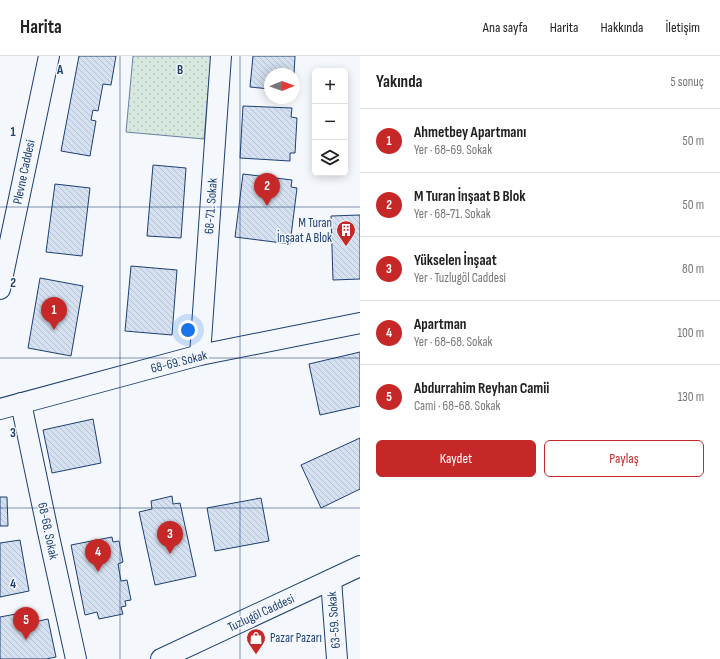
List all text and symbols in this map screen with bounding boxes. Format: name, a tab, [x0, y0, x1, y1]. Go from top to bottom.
text: Harita	[20, 16, 62, 39]
text: Ana sayfa	[483, 19, 528, 36]
text: Harita	[550, 19, 578, 36]
text: Hakkında	[600, 19, 643, 36]
text: İletişim	[665, 19, 700, 36]
text: A	[56, 62, 64, 78]
text: B	[177, 62, 183, 78]
north arrow	[264, 68, 300, 104]
map controls	[312, 68, 348, 176]
button: +	[312, 68, 348, 104]
text: Yakında	[376, 72, 423, 92]
text: 5 sonuç	[670, 74, 704, 90]
button: −	[312, 104, 348, 140]
text: Ahmetbey Apartmanı	[414, 123, 526, 142]
text: 1	[10, 124, 16, 140]
text: 1	[386, 133, 392, 149]
text: 50 m	[683, 133, 704, 149]
street label: Plevne Caddesi	[9, 138, 39, 206]
button: layers	[312, 140, 348, 176]
text: Yer · 68-69. Sokak	[414, 142, 492, 158]
pin: 2	[254, 173, 280, 206]
street label: 68-71. Sokak	[201, 177, 221, 235]
text: M Turan İnşaat B Blok	[414, 187, 526, 206]
text: 2	[386, 197, 392, 213]
text: 50 m	[683, 197, 704, 213]
text: Yer · 68-71. Sokak	[414, 206, 491, 222]
place label: M Turan İnşaat A Blok	[277, 215, 332, 246]
building icon: M Turan İnşaat A Blok	[335, 219, 357, 247]
text: Yükselen İnşaat	[414, 251, 497, 270]
text: 3	[386, 261, 392, 277]
text: 80 m	[682, 261, 704, 277]
text: Yer · Tuzlugöl Caddesi	[414, 270, 506, 286]
text: 2	[10, 275, 16, 291]
pin: 1	[41, 297, 67, 330]
text: Apartman	[414, 315, 467, 334]
your location	[178, 320, 198, 340]
text: 4	[386, 325, 392, 341]
text: 100 m	[677, 325, 704, 341]
text: Yer · 68-68. Sokak	[414, 334, 492, 350]
street label: 68-69. Sokak	[149, 347, 209, 377]
text: Abdurrahim Reyhan Camii	[414, 379, 549, 398]
text: 5	[386, 389, 392, 405]
text: 130 m	[678, 389, 704, 405]
text: Cami · 68-68. Sokak	[414, 398, 501, 414]
text: 3	[10, 425, 16, 441]
button: Kaydet	[376, 440, 536, 477]
button: Paylaş	[544, 440, 704, 477]
street label: 68-68. Sokak	[34, 501, 62, 561]
pin: 3	[157, 521, 183, 554]
pin: 4	[85, 539, 111, 572]
text: 4	[10, 576, 16, 592]
street label: Tuzlugöl Caddesi	[225, 591, 297, 635]
street label: 63-59. Sokak	[324, 591, 344, 649]
pin: 5	[13, 607, 39, 640]
shop icon: Pazar Pazarı	[245, 627, 267, 655]
place label: Pazar Pazarı	[270, 630, 322, 646]

